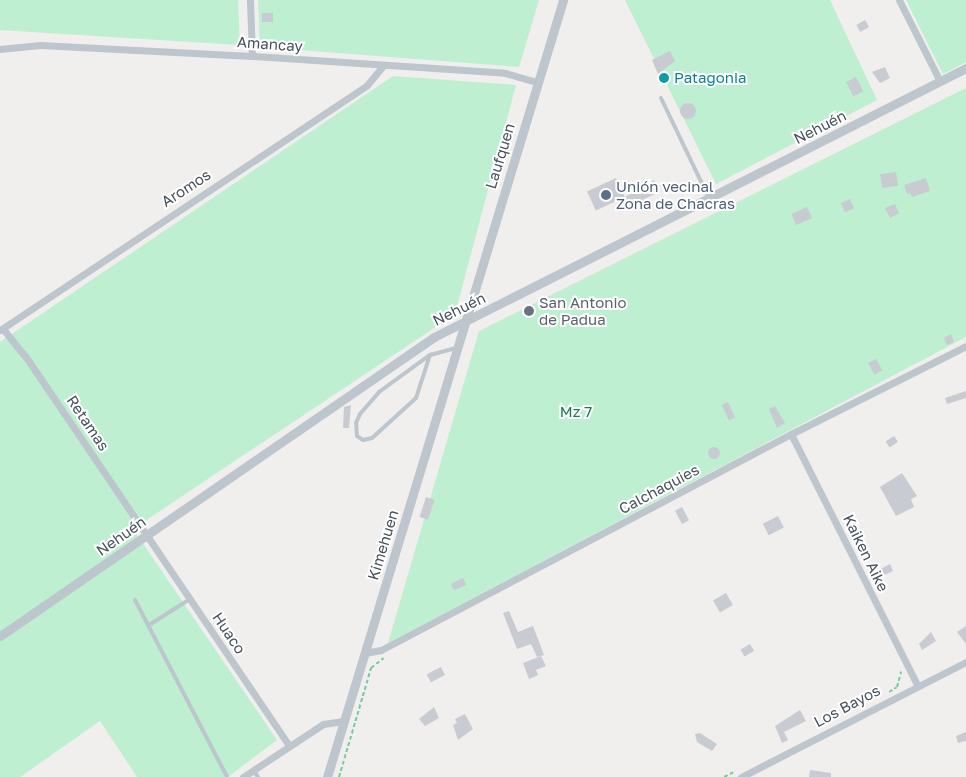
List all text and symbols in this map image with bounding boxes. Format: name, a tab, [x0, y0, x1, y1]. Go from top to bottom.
street label: Amancay	[237, 33, 303, 55]
place label: Patagonia	[674, 69, 746, 87]
marker: Patagonia	[658, 72, 670, 84]
street label: Nehuén	[791, 106, 849, 148]
street label: Laufquen	[481, 121, 519, 191]
street label: Aromos	[158, 165, 214, 211]
place label: Unión vecinal Zona de Chacras	[616, 177, 735, 212]
marker: Unión vecinal Zona de Chacras	[600, 189, 612, 201]
street label: Nehuén	[430, 289, 488, 329]
place label: San Antonio de Padua	[539, 293, 626, 328]
marker: San Antonio de Padua	[523, 305, 535, 317]
street label: Retamas	[63, 392, 113, 454]
park label: Mz 7	[560, 403, 592, 421]
street label: Calchaquies	[616, 460, 702, 518]
street label: Kimehuen	[364, 508, 402, 582]
street label: Nehuén	[93, 512, 149, 560]
street label: Kaiken Aike	[840, 512, 892, 594]
street label: Huaco	[209, 609, 249, 657]
street label: Los Bayos	[811, 681, 883, 731]

